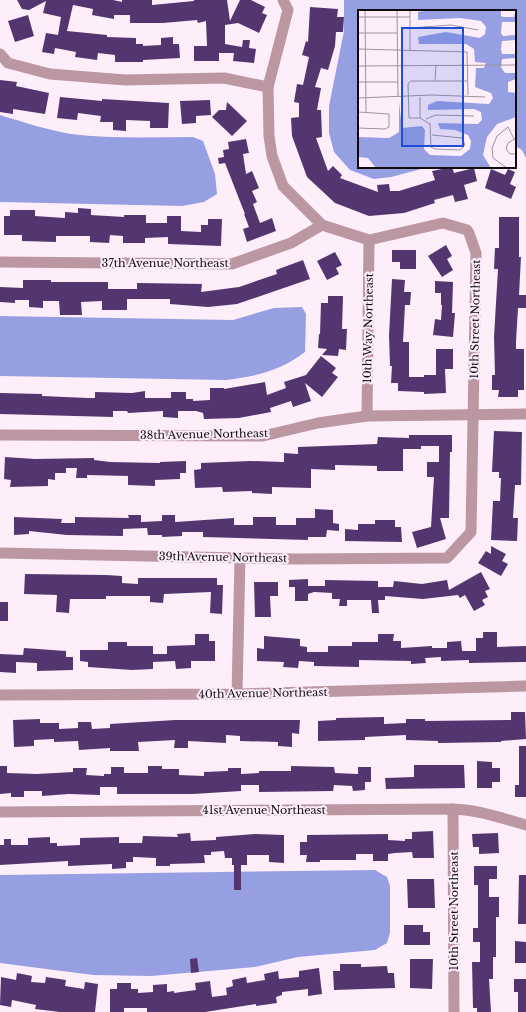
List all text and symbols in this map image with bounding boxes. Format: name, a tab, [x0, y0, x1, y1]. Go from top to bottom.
inset map	[358, 10, 516, 168]
street label: 37th Avenue Northeast	[101, 256, 229, 270]
street label: 10th Street Northeast	[467, 258, 483, 379]
street label: 10th Way Northeast	[360, 272, 376, 383]
street label: 38th Avenue Northeast	[140, 426, 269, 442]
street label: 39th Avenue Northeast	[159, 549, 288, 565]
street label: 40th Avenue Northeast	[198, 685, 328, 701]
street label: 41st Avenue Northeast	[202, 803, 327, 817]
street label: 10th Street Northeast	[447, 851, 461, 971]

